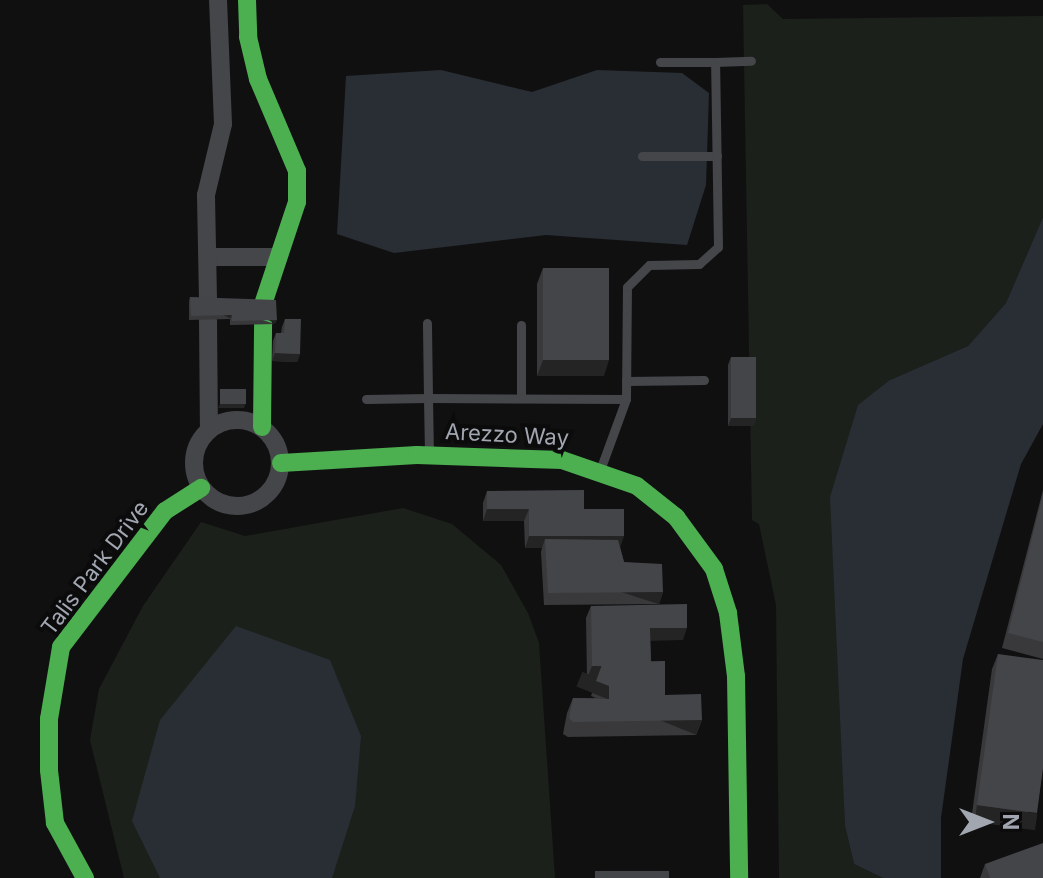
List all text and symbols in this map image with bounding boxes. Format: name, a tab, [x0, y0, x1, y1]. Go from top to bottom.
street label: Arezzo Way	[444, 419, 570, 451]
street label: Talis Park Drive	[36, 496, 154, 640]
north arrow	[947, 782, 1027, 862]
text: N	[998, 814, 1024, 830]

